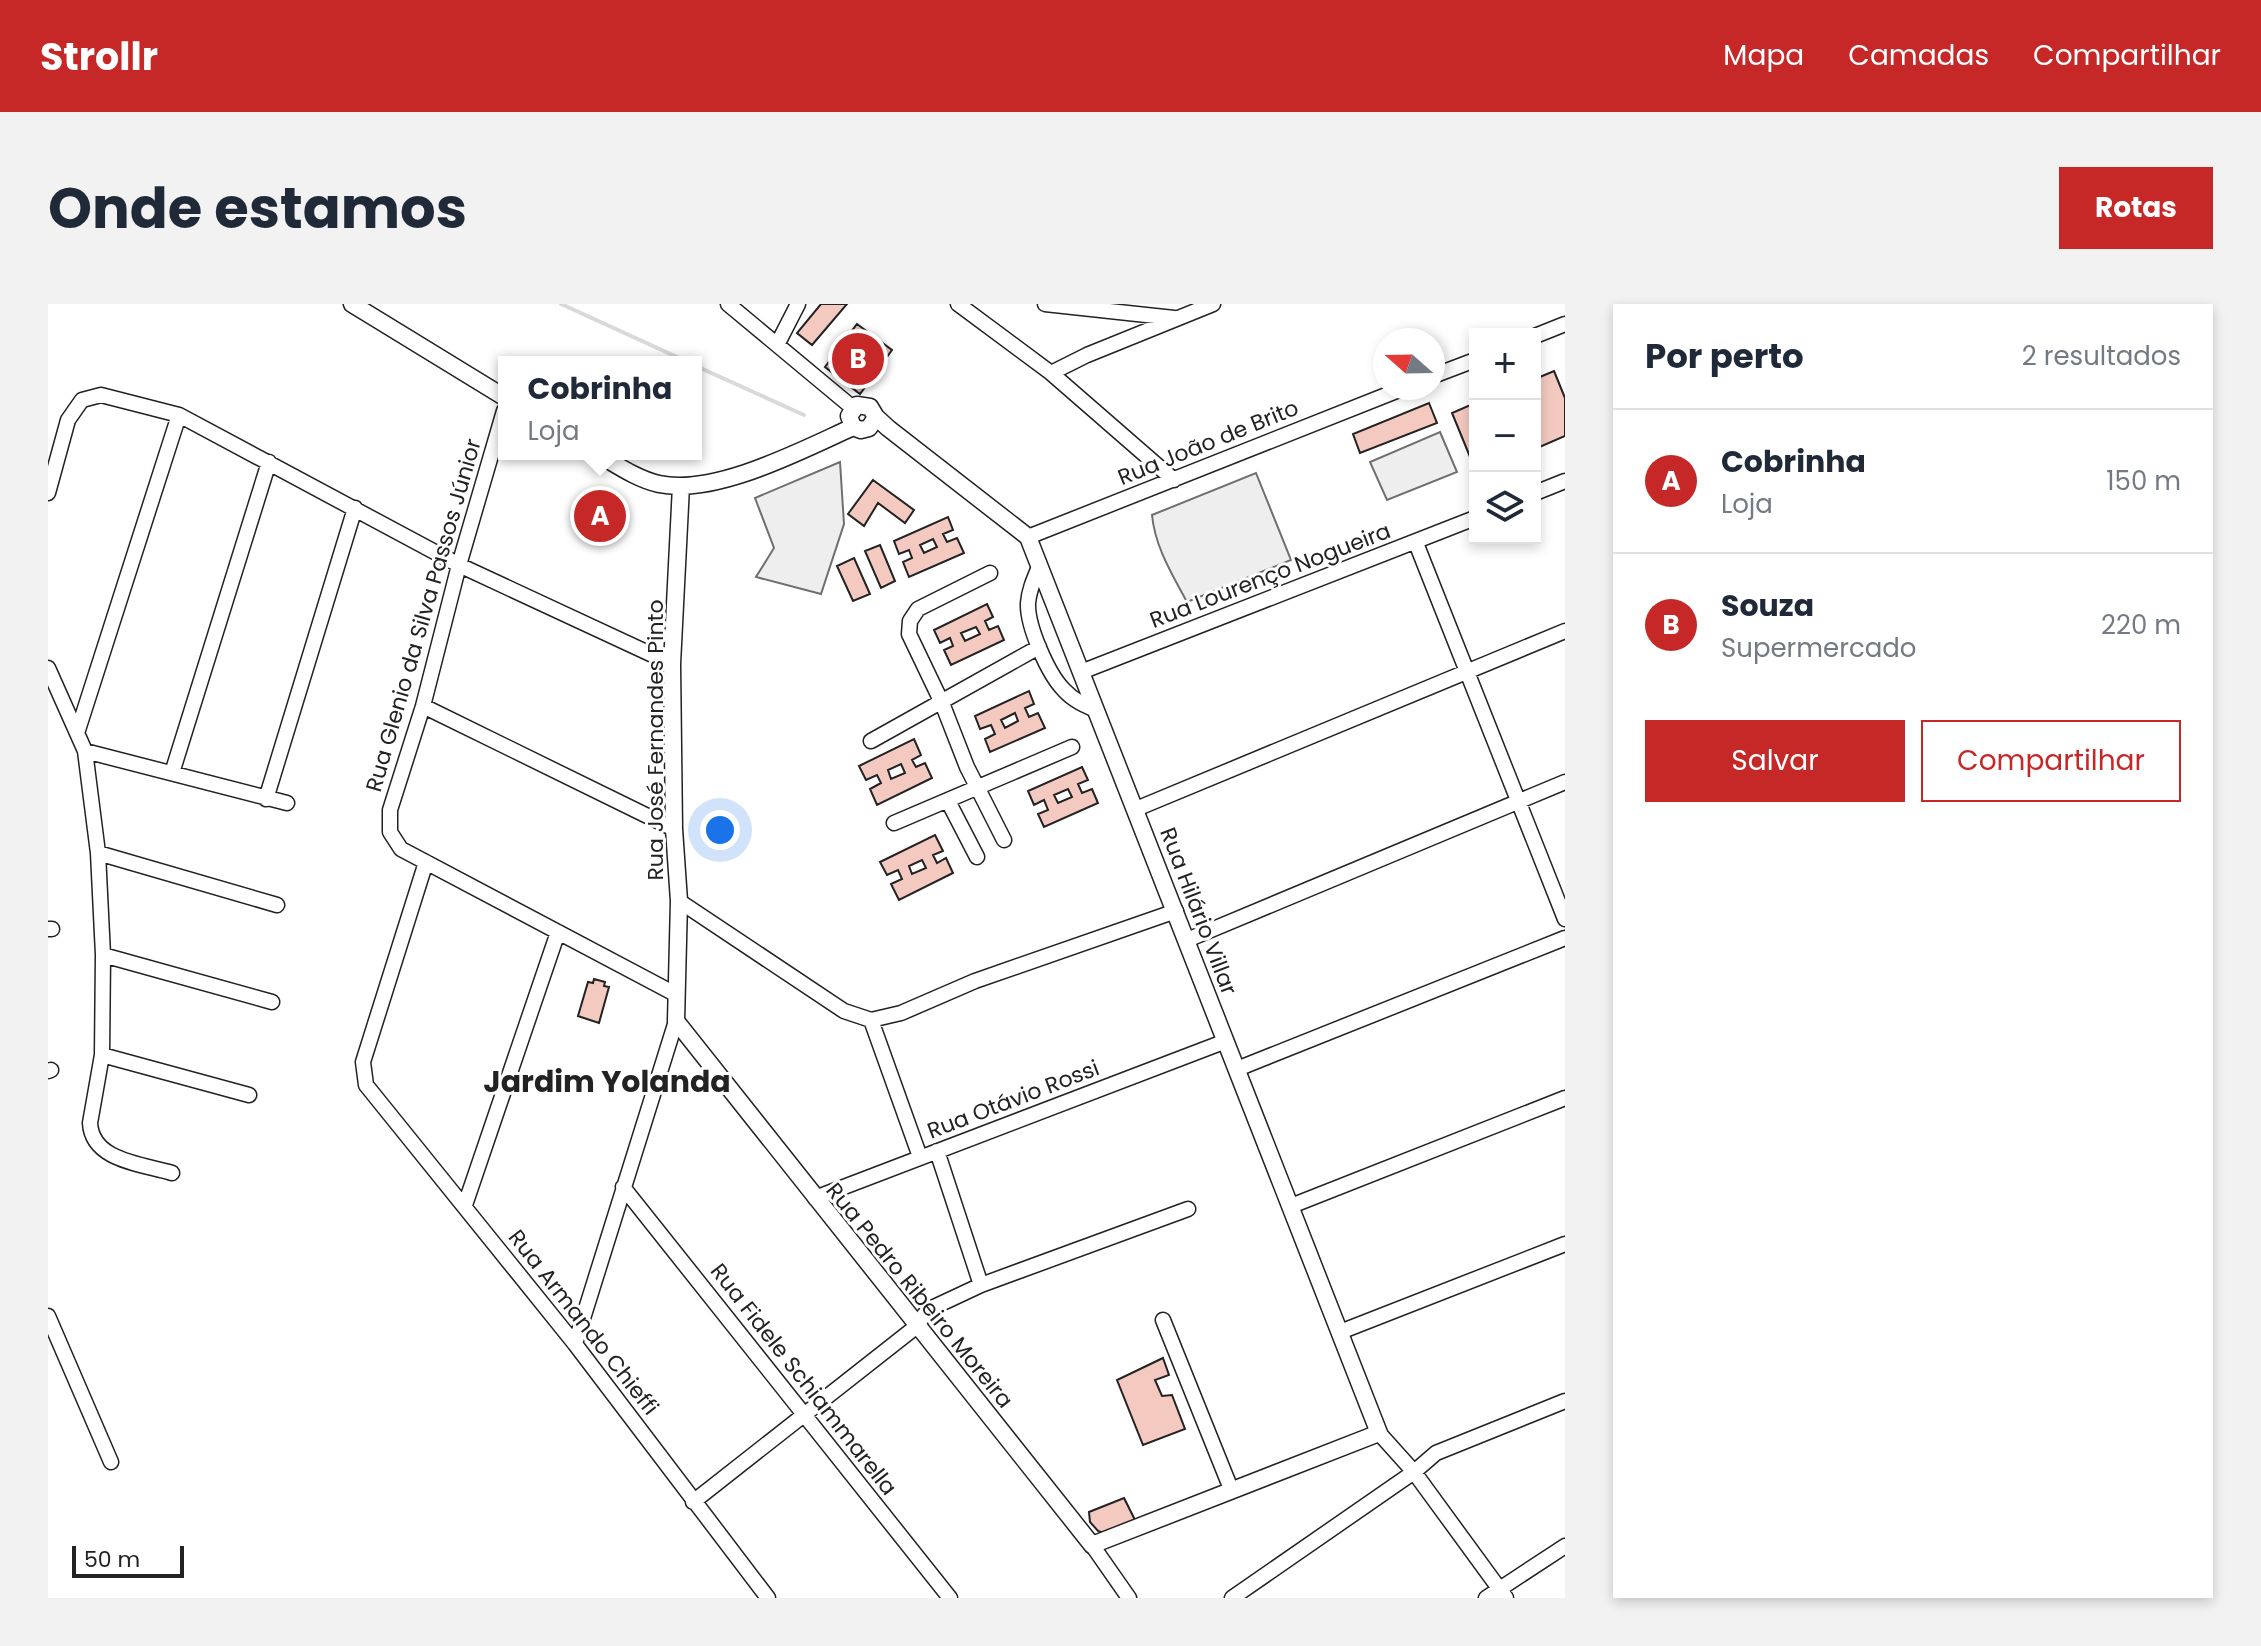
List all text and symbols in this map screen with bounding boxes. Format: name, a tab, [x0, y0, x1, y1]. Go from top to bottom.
text: Strollr	[40, 30, 158, 83]
text: Mapa	[1723, 36, 1804, 75]
text: Camadas	[1848, 36, 1989, 75]
text: Compartilhar	[2033, 36, 2221, 75]
button: Rotas	[2059, 167, 2213, 249]
text: Onde estamos	[48, 169, 467, 248]
north arrow	[1373, 328, 1445, 400]
map controls	[1469, 328, 1541, 544]
button: +	[1469, 328, 1541, 400]
pin: B	[832, 329, 884, 389]
text: Por perto	[1645, 332, 1804, 380]
text: 2 resultados	[2022, 338, 2181, 374]
popup	[498, 356, 702, 460]
text: Cobrinha	[528, 367, 672, 410]
street label: Rua João de Brito	[1113, 392, 1303, 493]
button: −	[1469, 400, 1541, 472]
text: Loja	[528, 413, 579, 449]
street label: Rua Glenio da Silva Passos Júnior	[358, 435, 489, 795]
text: Cobrinha	[1721, 440, 1866, 483]
text: A	[1661, 463, 1681, 499]
text: 150 m	[2106, 463, 2181, 499]
button: layers	[1469, 472, 1541, 544]
pin: A	[574, 486, 626, 546]
text: Loja	[1721, 486, 1773, 522]
street label: Rua Lourenço Nogueira	[1145, 515, 1395, 636]
text: Souza	[1721, 584, 1814, 627]
street label: Rua José Fernandes Pinto	[640, 599, 671, 881]
text: B	[1662, 607, 1680, 643]
text: 220 m	[2101, 607, 2181, 643]
text: Supermercado	[1721, 630, 1916, 666]
button: Salvar	[1645, 720, 1905, 802]
button: Compartilhar	[1921, 720, 2181, 802]
your location	[700, 810, 740, 850]
street label: Rua Hilário Villar	[1152, 823, 1245, 999]
street label: Rua Otávio Rossi	[923, 1052, 1104, 1147]
district label: Jardim Yolanda	[483, 1060, 731, 1103]
street label: Rua Pedro Ribeiro Moreira	[819, 1176, 1020, 1415]
street label: Rua Armando Chieffi	[501, 1223, 666, 1422]
street label: Rua Fidele Schiammarella	[703, 1257, 904, 1502]
scale bar	[72, 1542, 184, 1578]
text: 50 m	[84, 1544, 140, 1575]

